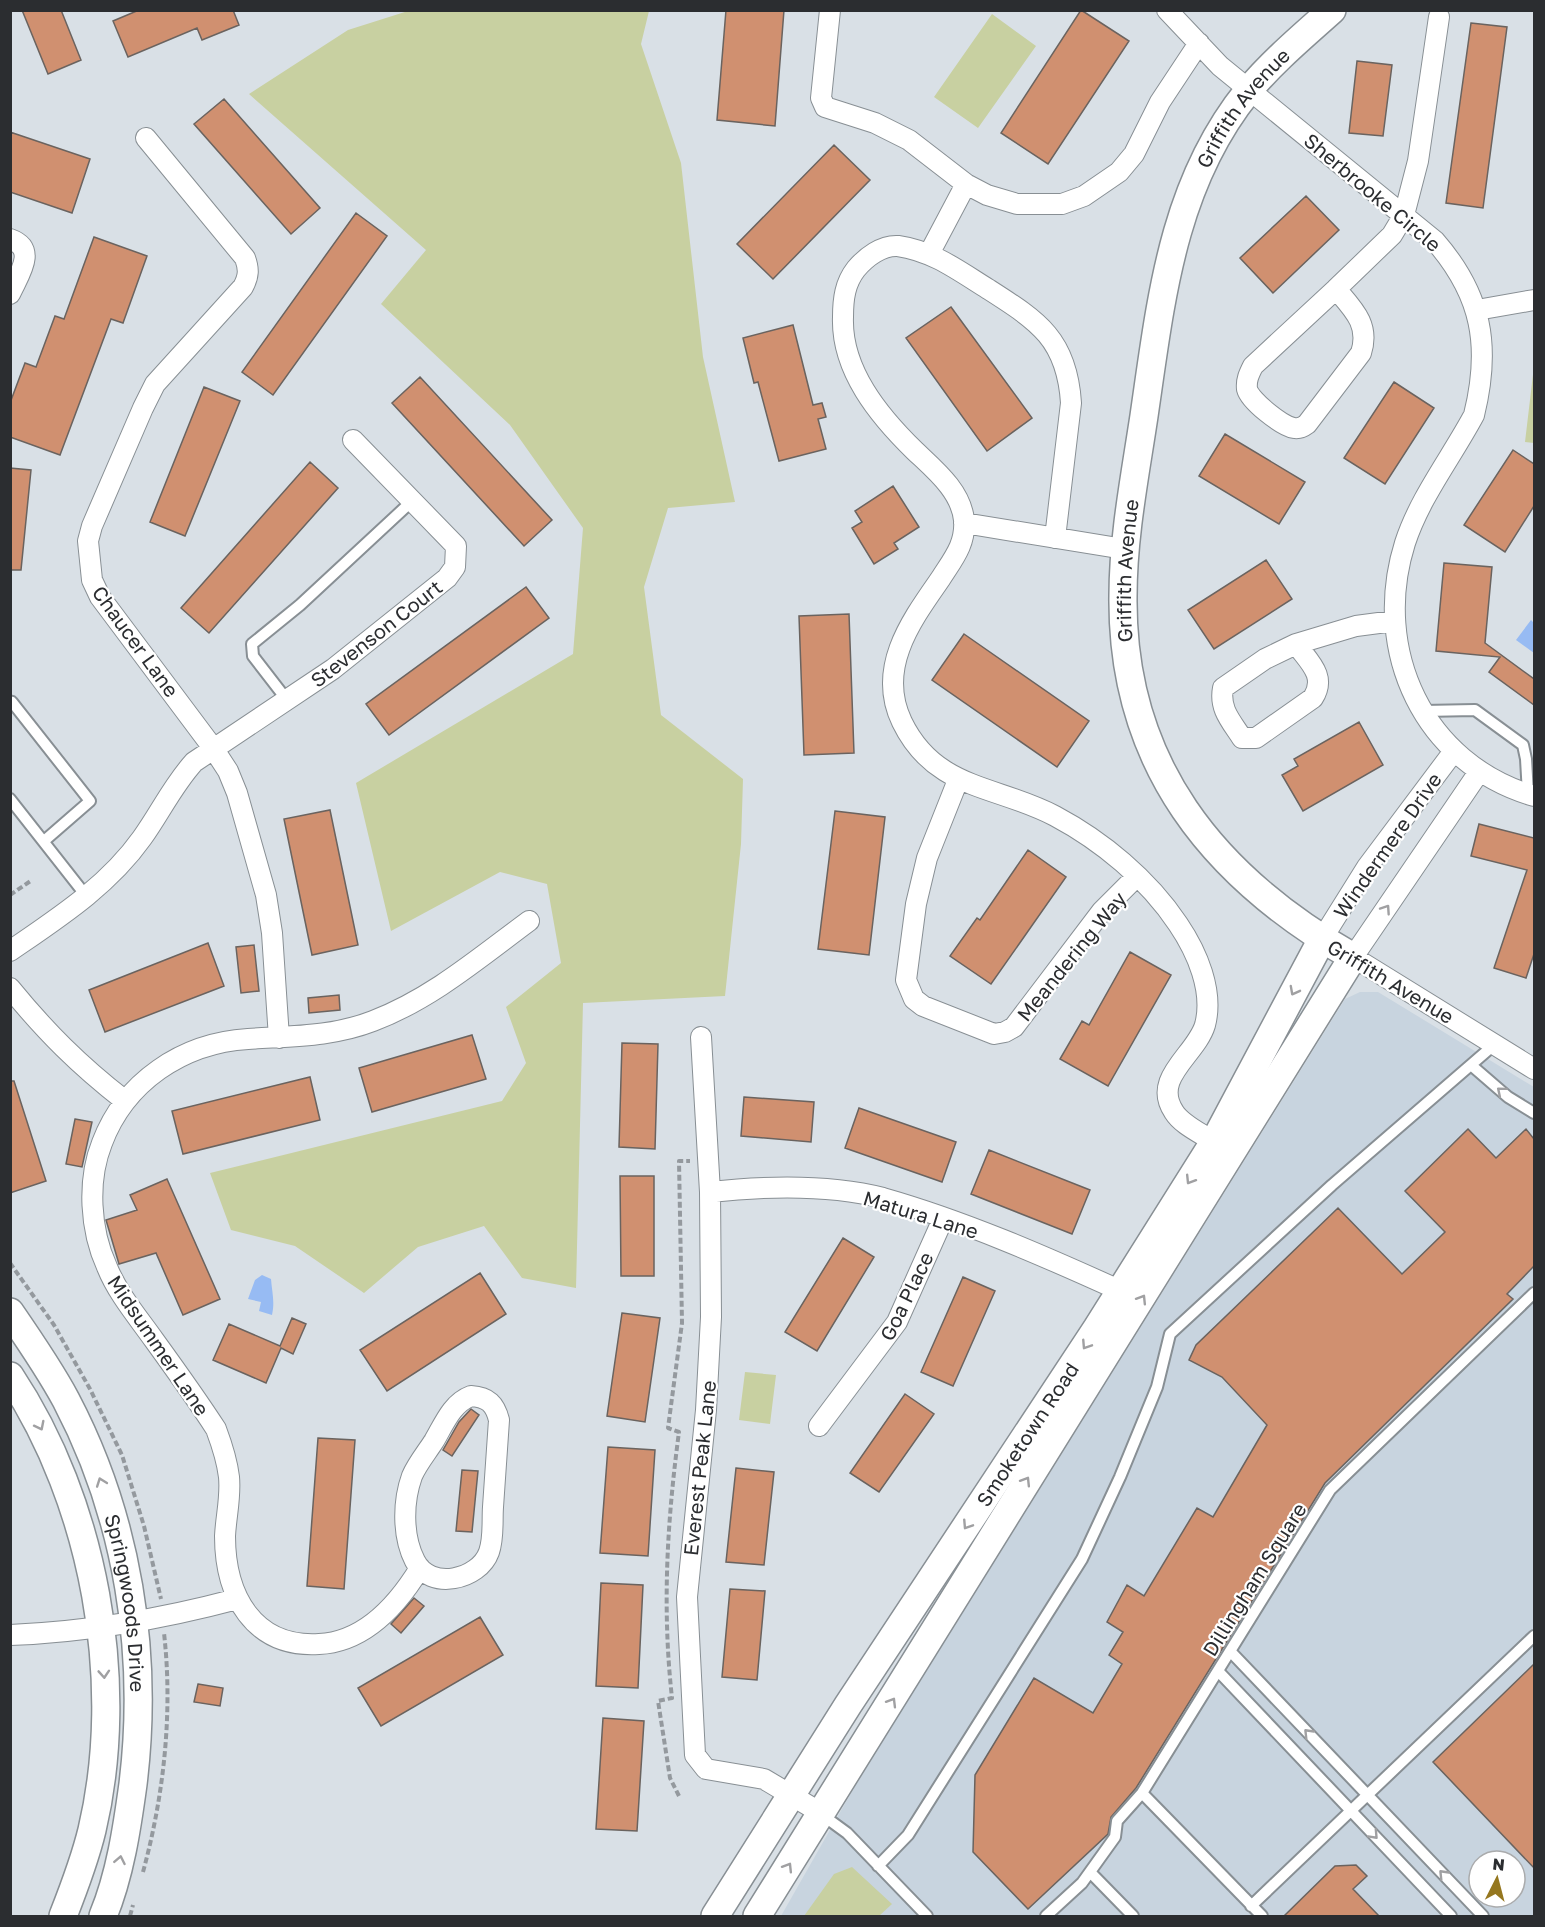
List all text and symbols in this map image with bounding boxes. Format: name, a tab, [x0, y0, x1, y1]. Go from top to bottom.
street label: Griffith Avenue	[1191, 43, 1294, 171]
street label: Sherbrooke Circle	[1300, 128, 1446, 256]
street label: Griffith Avenue	[1111, 498, 1143, 643]
street label: Stevenson Court	[306, 574, 446, 692]
street label: Chaucer Lane	[88, 581, 184, 701]
street label: Windermere Drive	[1328, 768, 1446, 922]
street label: Meandering Way	[1011, 886, 1131, 1026]
one-way arrow	[1379, 904, 1390, 915]
street label: Griffith Avenue	[1323, 934, 1459, 1028]
one-way arrow	[1290, 985, 1301, 995]
one-way arrow	[1497, 1087, 1508, 1098]
one-way arrow	[1186, 1173, 1197, 1184]
street label: Matura Lane	[861, 1185, 981, 1243]
street label: Goa Place	[874, 1248, 938, 1344]
street label: Midsummer Lane	[103, 1270, 215, 1420]
one-way arrow	[1134, 1295, 1146, 1305]
one-way arrow	[1082, 1338, 1093, 1349]
street label: Smoketown Road	[971, 1358, 1083, 1511]
street label: Everest Peak Lane	[678, 1379, 720, 1557]
one-way arrow	[32, 1420, 44, 1431]
one-way arrow	[96, 1477, 109, 1488]
one-way arrow	[1018, 1477, 1030, 1487]
street label: Dillingham Square	[1197, 1498, 1311, 1660]
street label: Springwoods Drive	[101, 1511, 150, 1693]
one-way arrow	[963, 1518, 974, 1529]
one-way arrow	[97, 1670, 110, 1679]
one-way arrow	[885, 1698, 896, 1708]
one-way arrow	[1305, 1729, 1316, 1740]
one-way arrow	[1367, 1829, 1378, 1839]
north arrow	[1467, 1849, 1527, 1909]
text: N	[1491, 1854, 1506, 1875]
one-way arrow	[113, 1856, 126, 1866]
one-way arrow	[780, 1863, 792, 1873]
one-way arrow	[1439, 1871, 1450, 1881]

